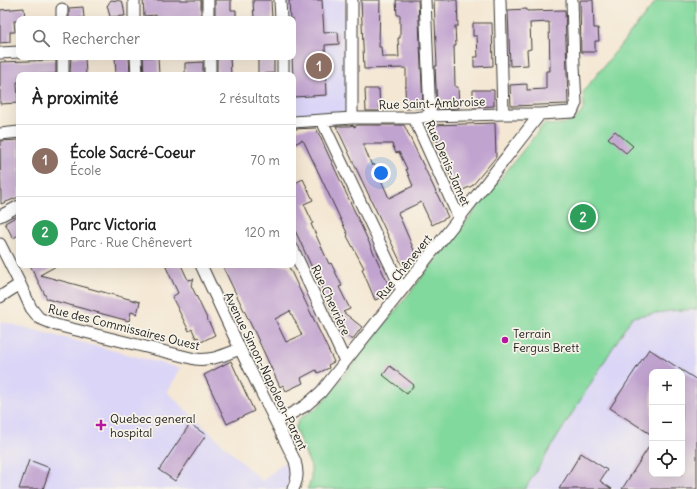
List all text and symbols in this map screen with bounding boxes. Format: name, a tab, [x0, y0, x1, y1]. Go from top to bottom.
search box	[16, 16, 296, 60]
icon: search	[30, 27, 52, 49]
text: Rechercher	[62, 29, 140, 48]
pin: 1	[306, 51, 332, 81]
text: À proximité	[32, 87, 118, 109]
text: 2 résultats	[219, 90, 280, 107]
street label: Rue Saint-Ambroise	[378, 94, 486, 112]
street label: Rue Denis-Jamet	[422, 118, 474, 208]
text: École Sacré-Coeur	[70, 143, 195, 162]
text: 1	[42, 152, 48, 169]
text: 70 m	[251, 152, 280, 169]
text: École	[70, 162, 101, 179]
your location	[371, 163, 391, 183]
pin: 2	[570, 202, 596, 232]
text: Parc Victoria	[70, 215, 156, 234]
text: 2	[41, 224, 49, 241]
text: 120 m	[245, 224, 280, 241]
street label: Rue Chênevert	[373, 231, 435, 303]
text: Parc · Rue Chênevert	[70, 234, 192, 251]
street label: Rue Chevrière	[308, 262, 354, 338]
street label: Avenue Simon-Napoleon-Parent	[221, 290, 311, 452]
street label: Rue des Commissaires Ouest	[47, 301, 201, 353]
place label: Terrain Fergus Brett	[513, 326, 579, 355]
marker: Terrain Fergus Brett	[500, 335, 510, 345]
map controls	[649, 369, 685, 477]
button: +	[649, 369, 685, 405]
button: −	[649, 405, 685, 441]
place label: Quebec general hospital	[110, 411, 195, 440]
marker: Quebec general hospital	[95, 419, 107, 431]
button: locate	[649, 441, 685, 477]

